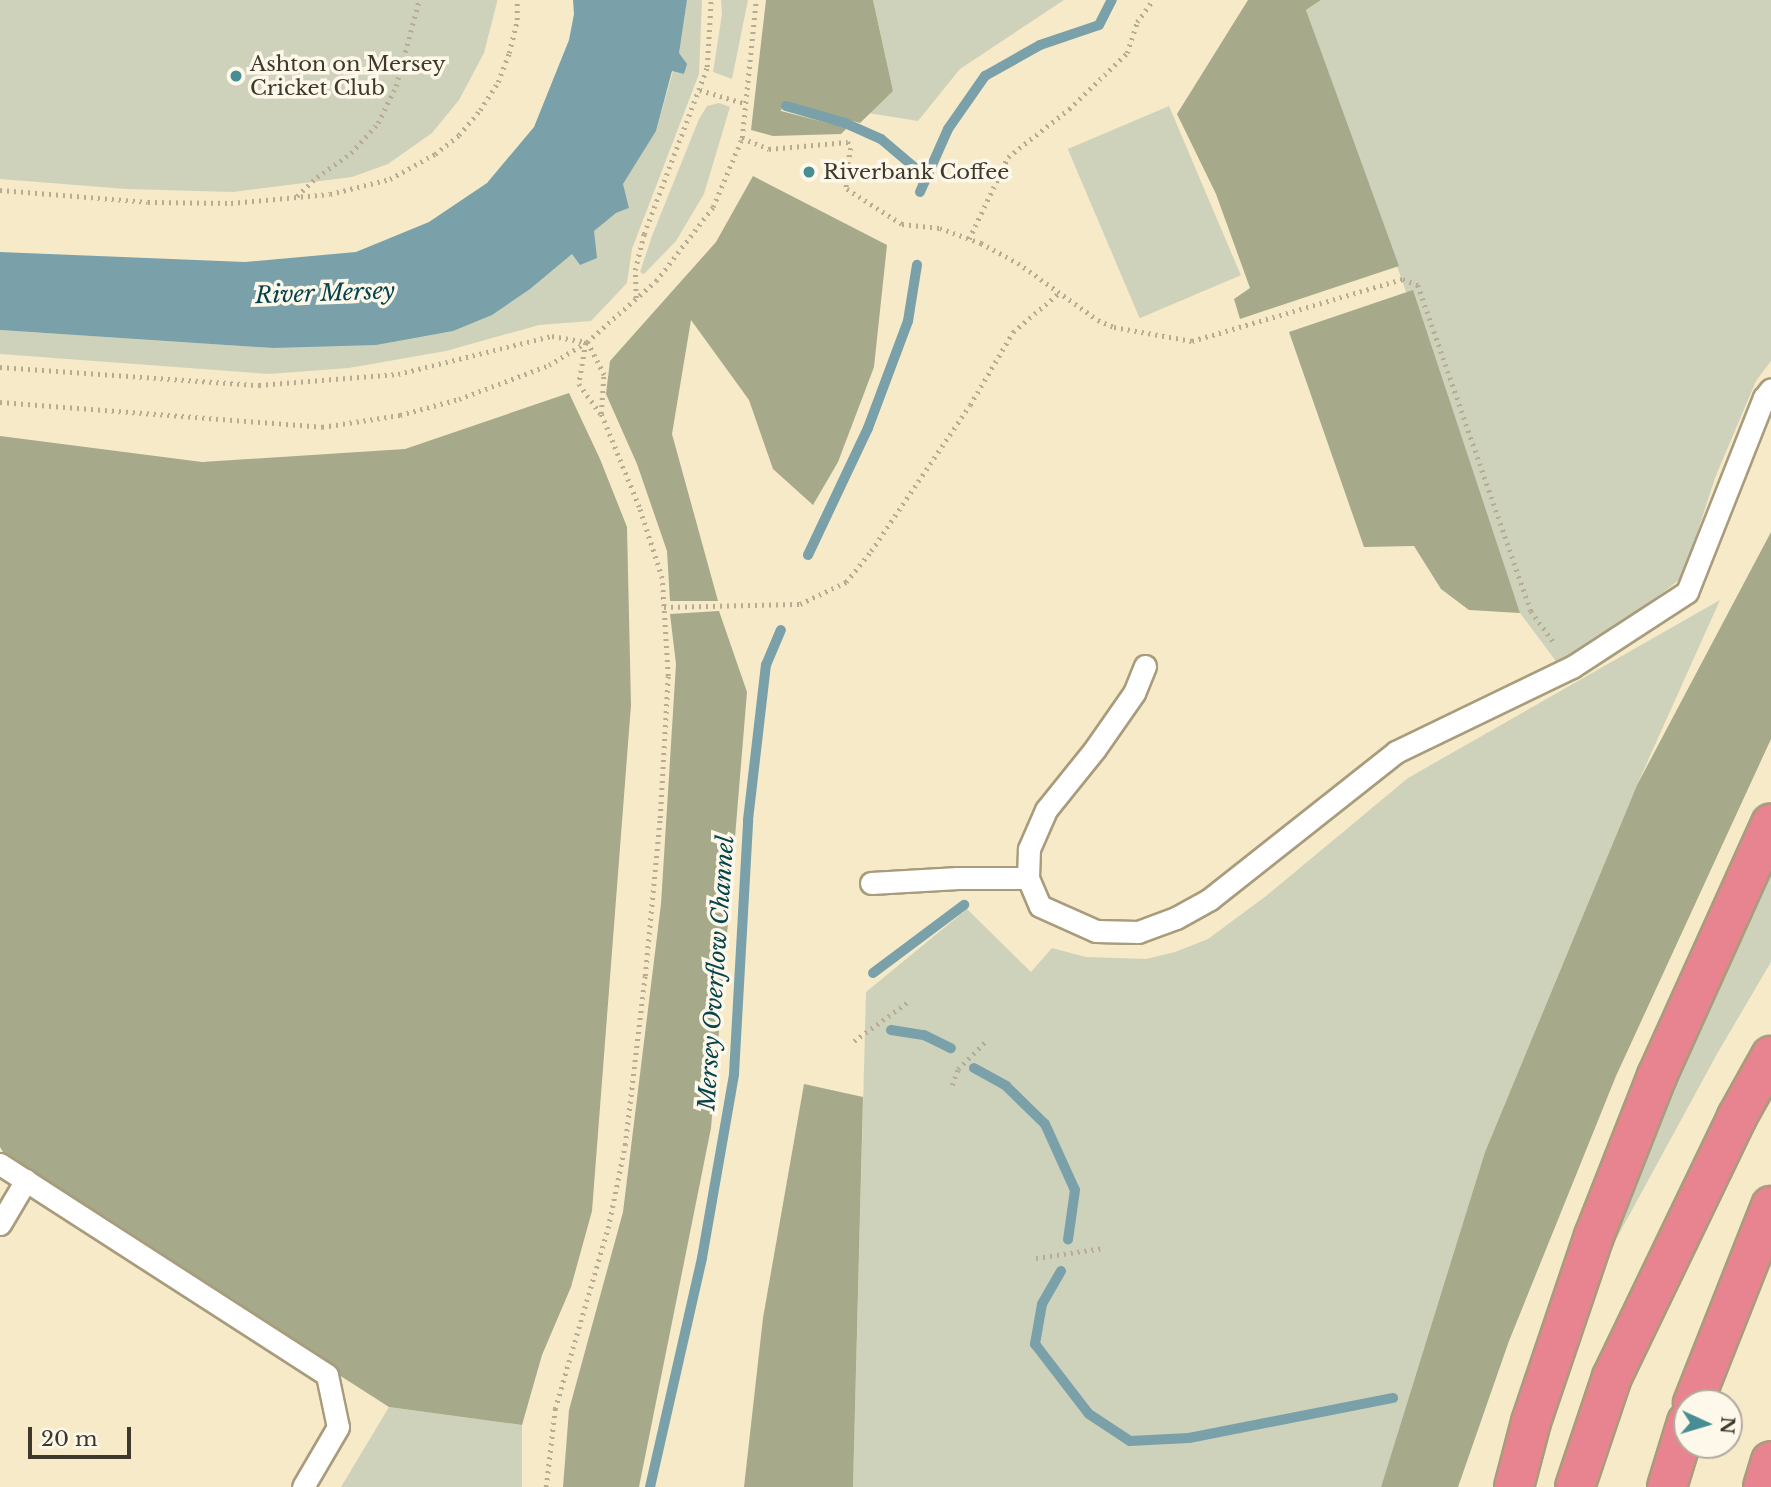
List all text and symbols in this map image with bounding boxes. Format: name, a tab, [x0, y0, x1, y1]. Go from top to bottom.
place label: Ashton on Mersey Cricket Club	[250, 51, 446, 101]
marker: Ashton on Mersey Cricket Club	[228, 68, 244, 84]
place label: Riverbank Coffee	[823, 159, 1010, 185]
marker: Riverbank Coffee	[801, 164, 817, 180]
water label: River Mersey	[254, 277, 396, 309]
water label: Mersey Overflow Channel	[693, 834, 739, 1112]
north arrow	[1673, 1389, 1743, 1459]
scale bar	[32, 1414, 135, 1458]
text: N	[1715, 1416, 1740, 1435]
text: 20 m	[41, 1426, 98, 1452]

